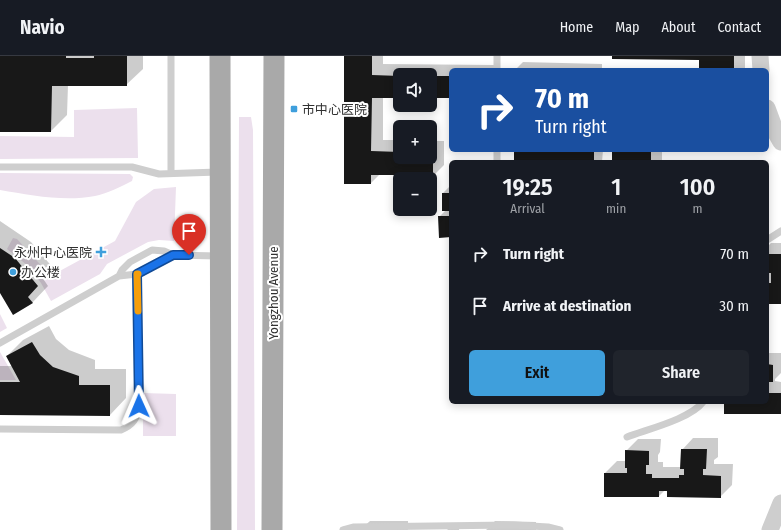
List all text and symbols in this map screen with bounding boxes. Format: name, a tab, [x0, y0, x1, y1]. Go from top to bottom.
text: Navio	[20, 16, 65, 39]
text: Home	[560, 19, 593, 36]
text: Map	[615, 19, 639, 36]
text: About	[661, 19, 696, 36]
text: Contact	[718, 19, 761, 36]
map controls	[393, 68, 437, 216]
button: sound	[393, 68, 437, 112]
text: 70 m	[535, 82, 589, 115]
icon: right	[469, 84, 521, 136]
place label: 市中心医院	[302, 102, 367, 117]
marker: 市中心医院	[289, 104, 299, 114]
text: Turn right	[535, 116, 607, 138]
button: +	[393, 120, 437, 164]
button: −	[393, 172, 437, 216]
text: 19:25	[502, 173, 553, 201]
text: 1	[611, 173, 621, 201]
text: 100	[680, 173, 716, 201]
text: Arrival	[510, 201, 545, 216]
text: min	[606, 201, 626, 216]
text: m	[693, 201, 703, 216]
pin	[172, 214, 206, 255]
icon: arrive	[178, 220, 200, 242]
icon: right	[469, 243, 491, 265]
place label: 永州中心医院	[14, 245, 92, 260]
text: Turn right	[503, 245, 564, 263]
text: 70 m	[720, 245, 749, 263]
marker: 永州中心医院	[95, 246, 107, 258]
street label: Yongzhou Avenue	[266, 246, 281, 340]
place label: 办公楼	[21, 265, 60, 280]
marker: 办公楼	[8, 267, 18, 277]
icon: arrive	[469, 295, 491, 317]
text: Arrive at destination	[503, 297, 631, 315]
text: 30 m	[719, 297, 749, 315]
button: Exit	[469, 350, 605, 396]
button: Share	[613, 350, 749, 396]
position arrow	[118, 385, 160, 427]

